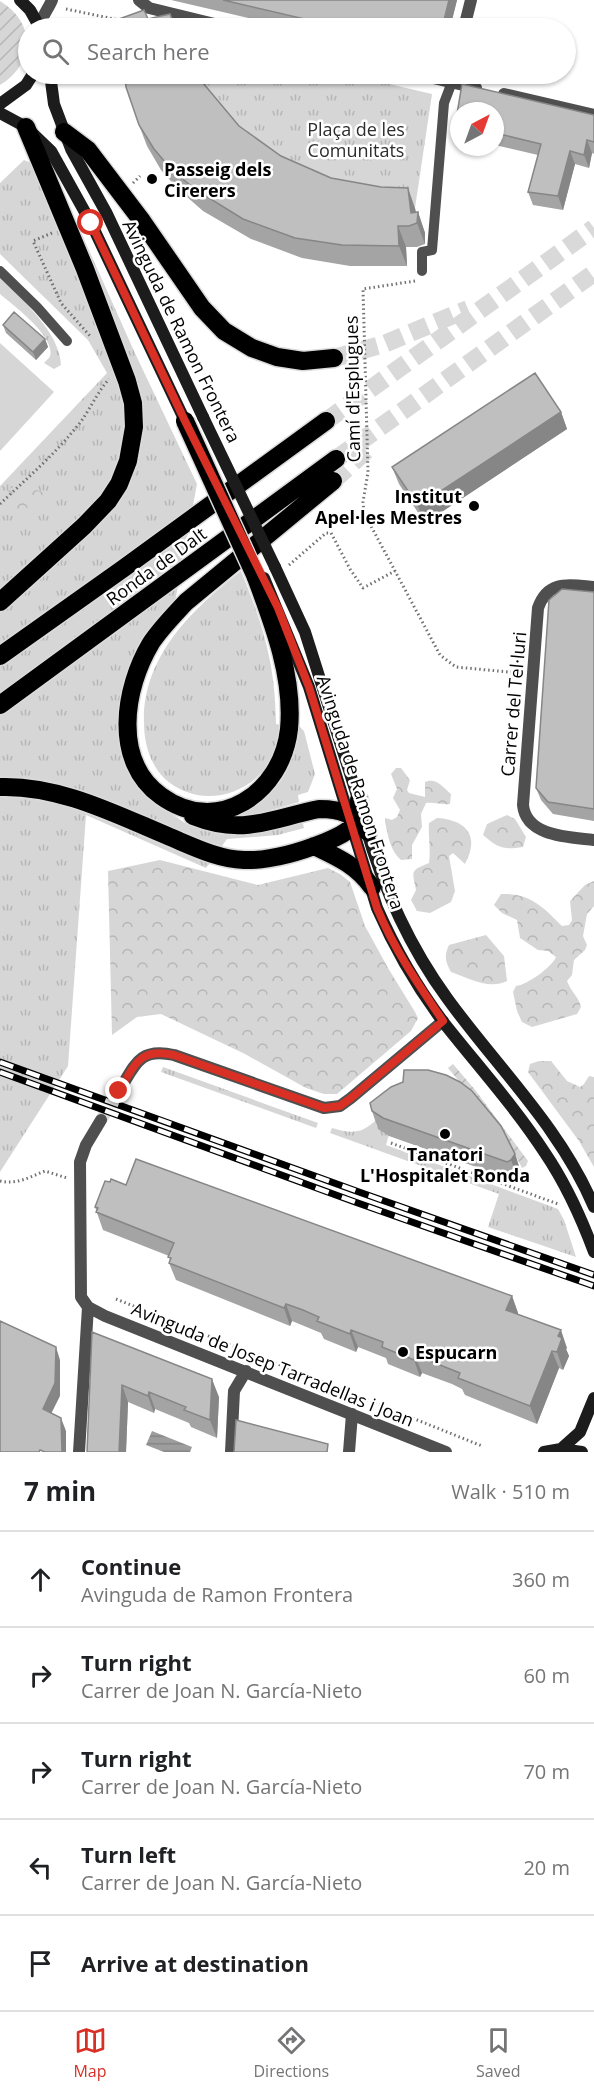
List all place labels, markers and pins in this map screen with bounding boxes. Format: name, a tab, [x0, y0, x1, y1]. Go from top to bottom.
place label: Passeig dels Cirerers	[164, 157, 272, 202]
marker: Passeig dels Cirerers	[145, 172, 159, 186]
place label: Institut Apel·les Mestres	[315, 484, 462, 529]
marker: Institut Apel·les Mestres	[467, 499, 481, 513]
marker: Tanatori L'Hospitalet Ronda	[438, 1127, 452, 1141]
place label: Tanatori L'Hospitalet Ronda	[360, 1142, 530, 1187]
place label: Espucarn	[415, 1340, 497, 1364]
marker: Espucarn	[396, 1345, 410, 1359]

